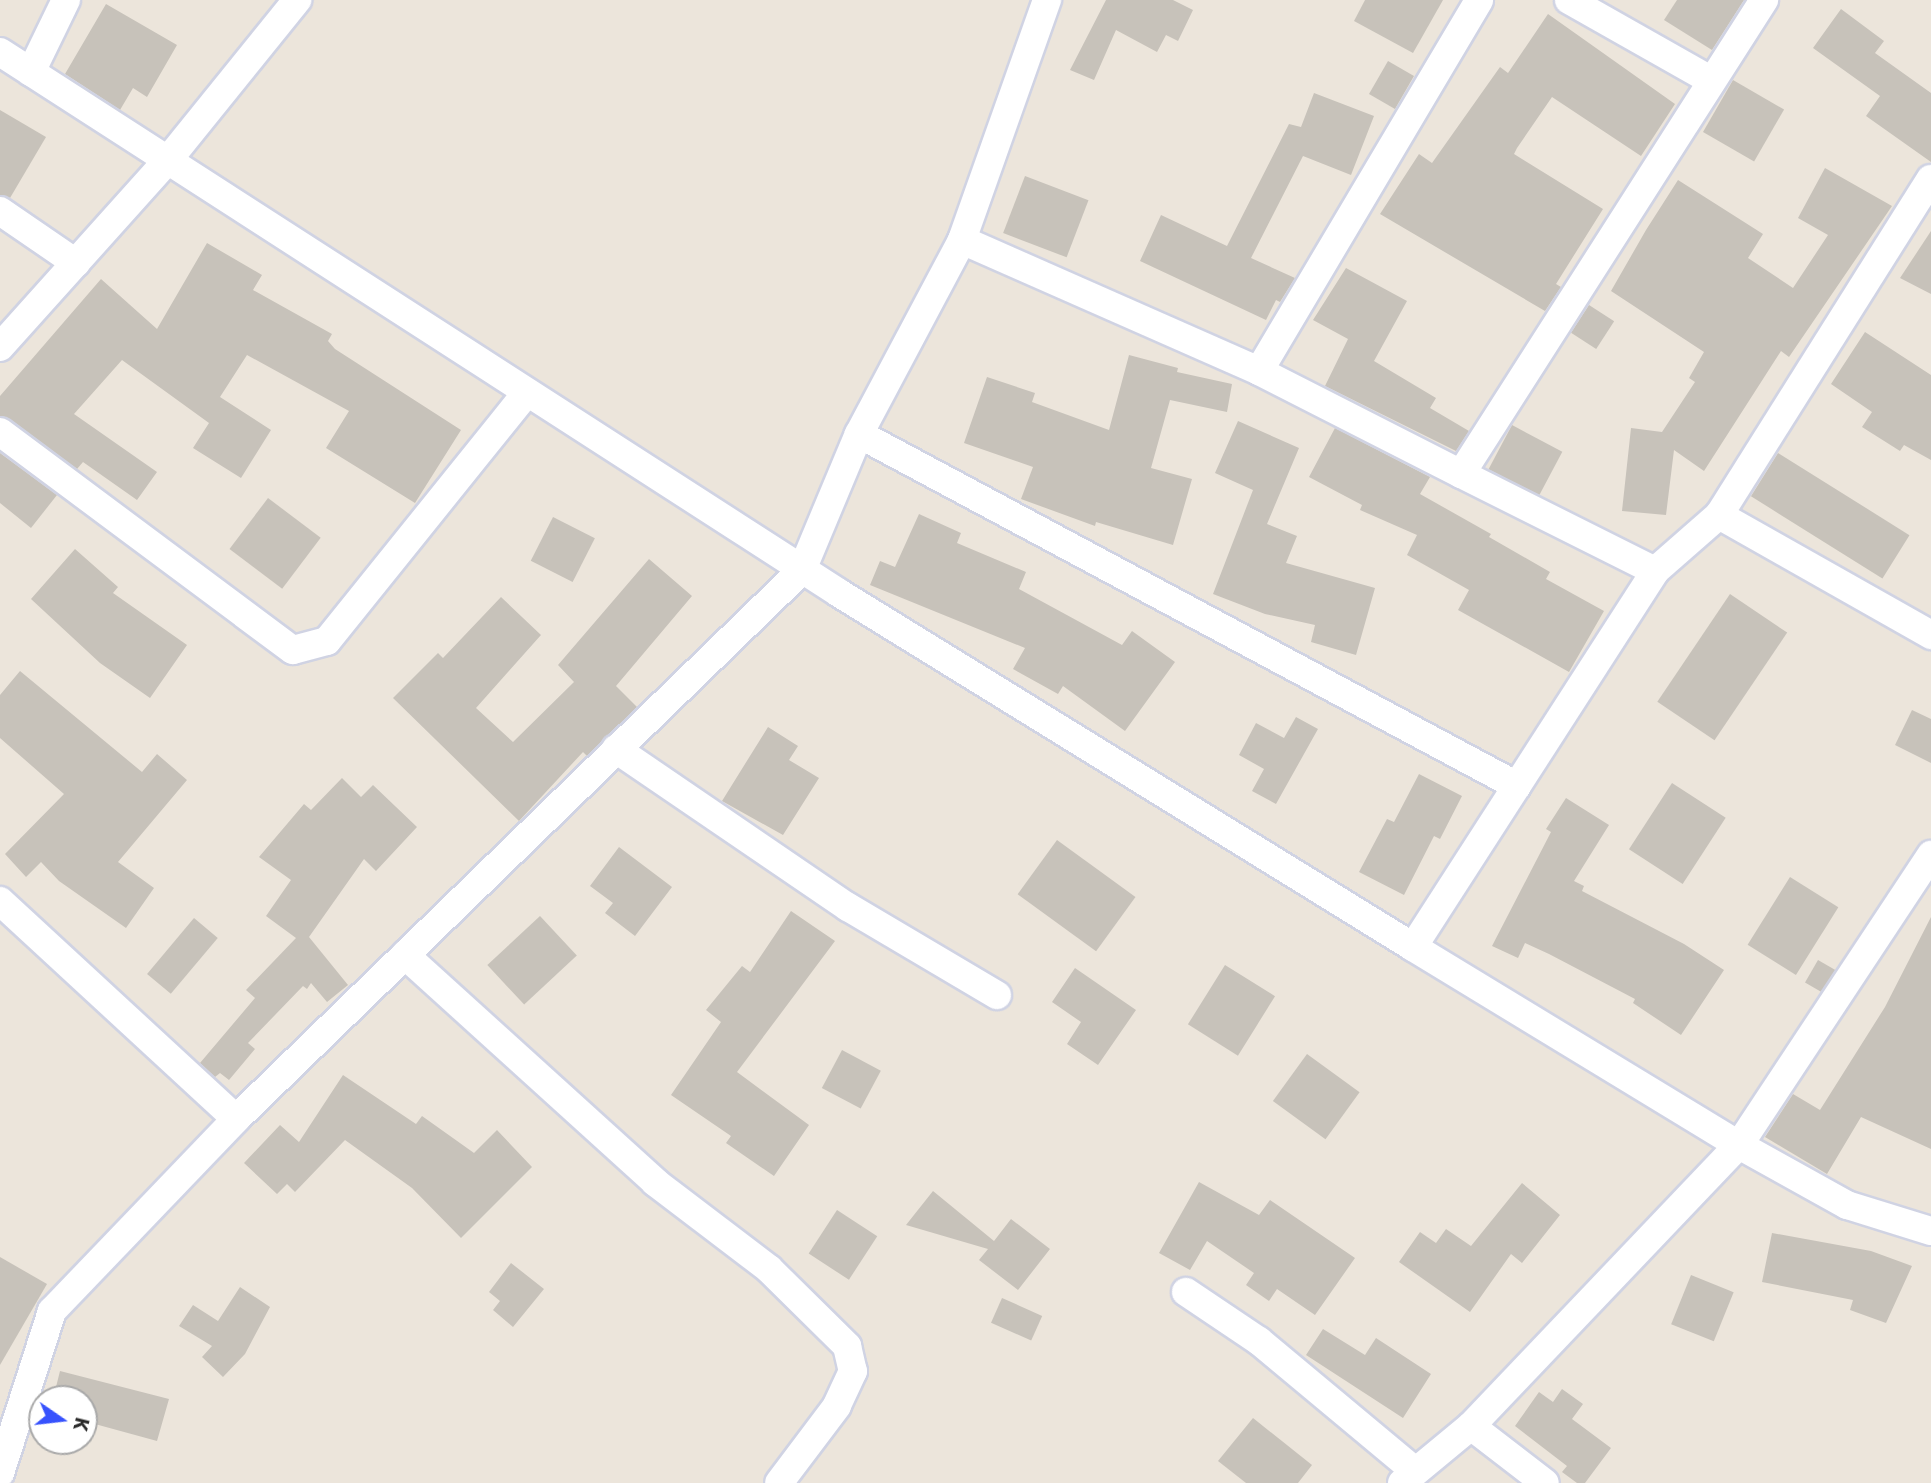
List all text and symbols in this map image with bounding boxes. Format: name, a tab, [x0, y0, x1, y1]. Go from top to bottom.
north arrow	[28, 1385, 98, 1455]
text: K	[69, 1415, 95, 1434]

